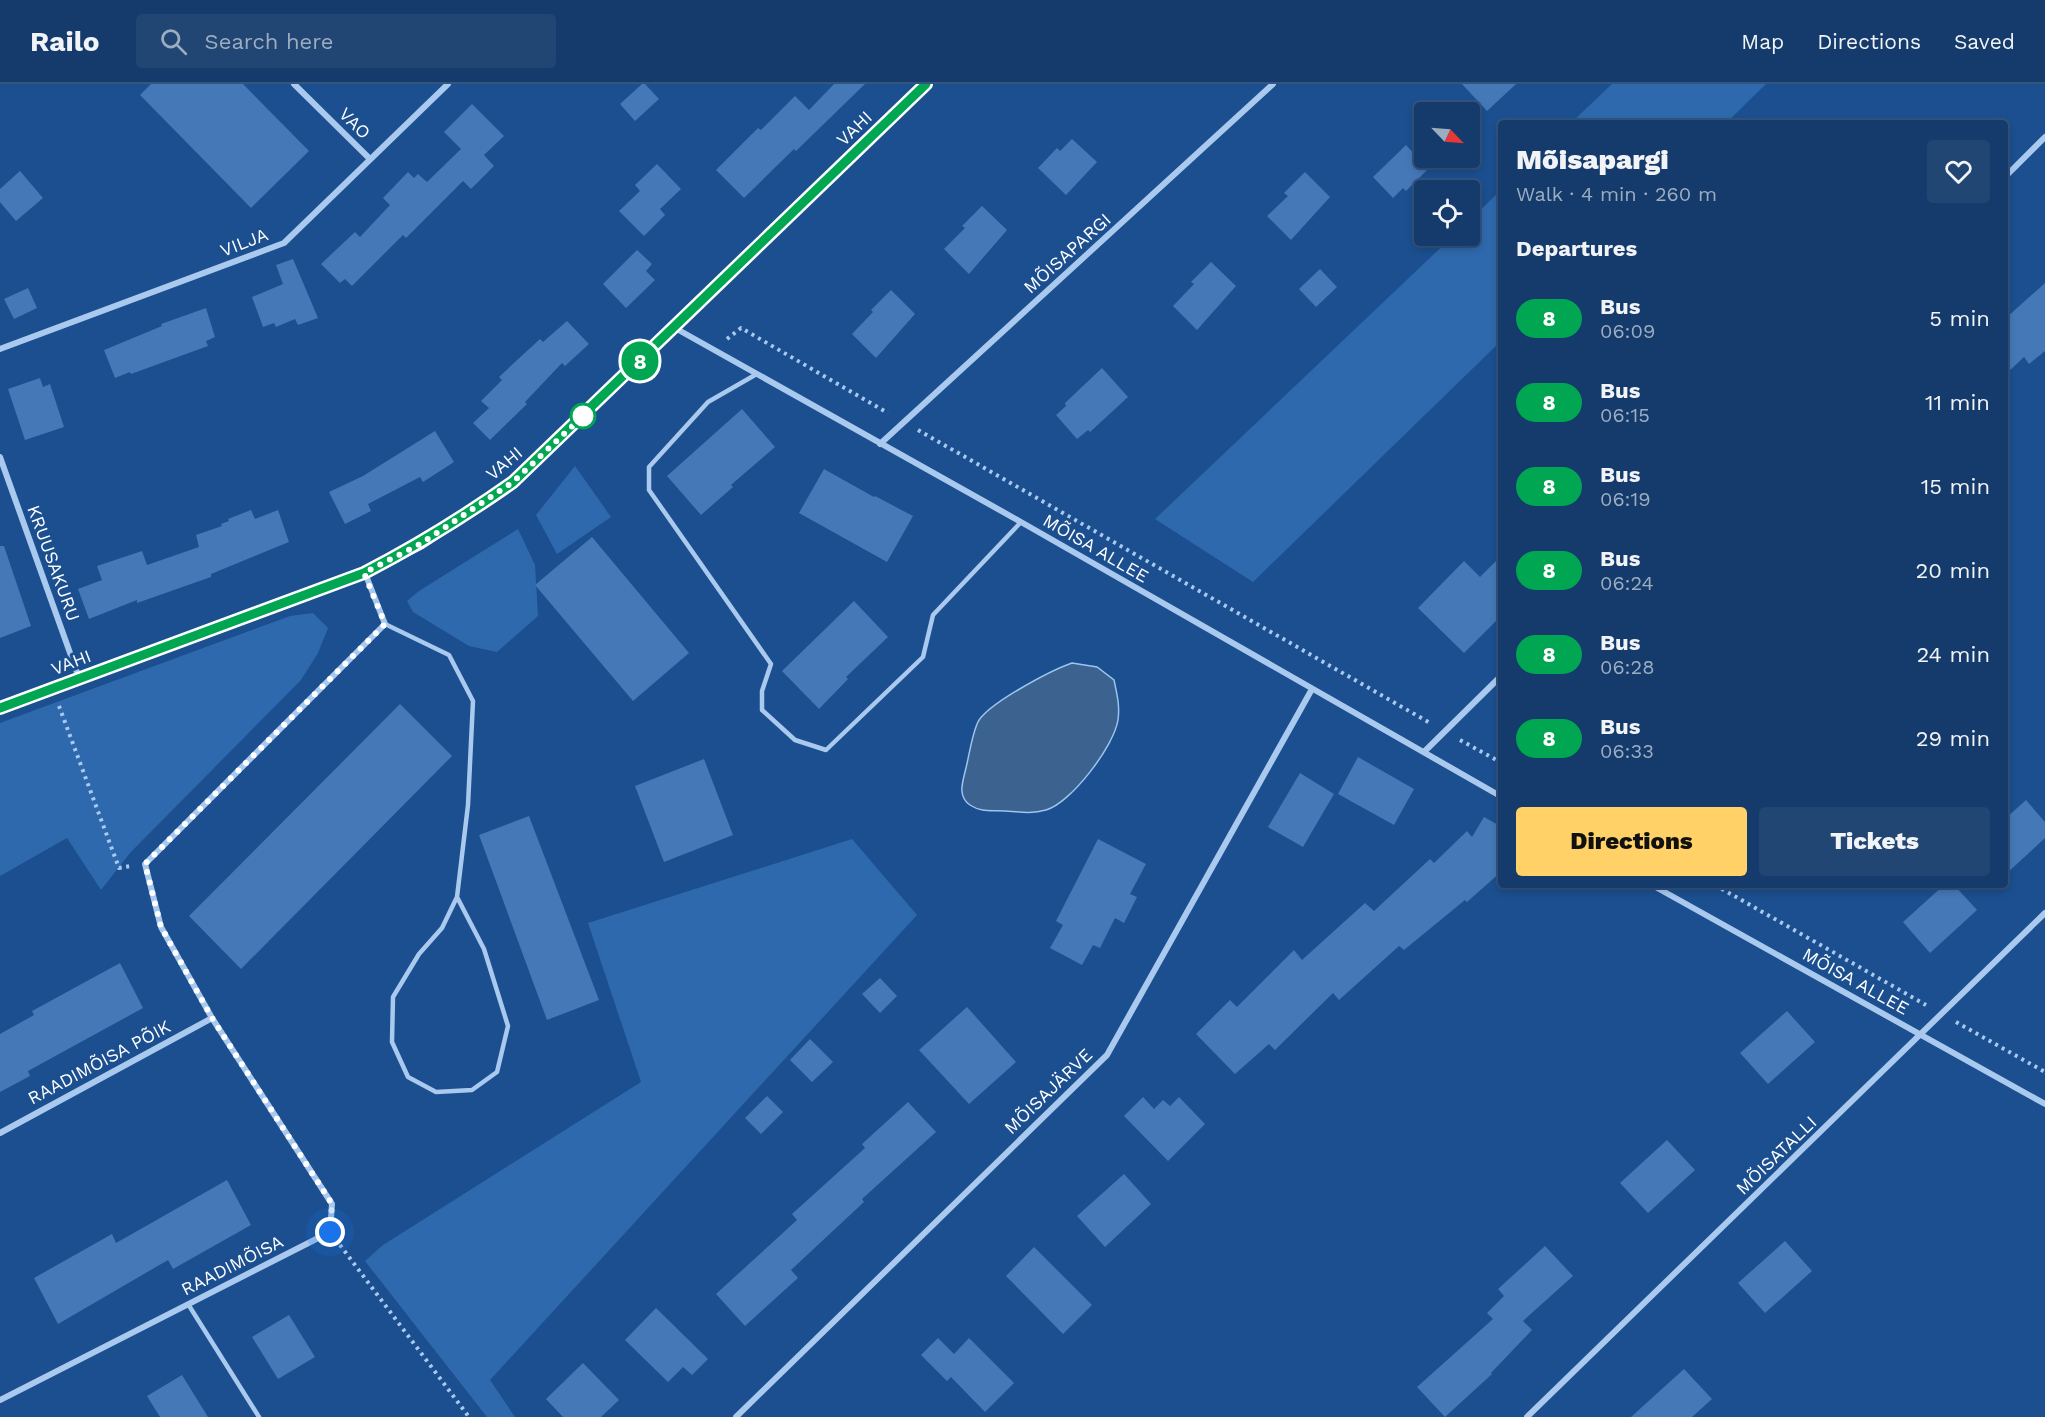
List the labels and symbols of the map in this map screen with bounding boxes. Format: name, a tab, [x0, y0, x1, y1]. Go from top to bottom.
north arrow	[1414, 102, 1480, 168]
street label: VAO	[335, 103, 375, 143]
street label: VAHI	[832, 106, 876, 150]
street label: MÕISAPARGI	[1019, 209, 1115, 297]
street label: VILJA	[217, 223, 271, 261]
line badge: 8	[620, 342, 660, 380]
unlabelled marker	[570, 403, 596, 429]
street label: VAHI	[482, 442, 526, 484]
street label: KRUUSAKURU	[23, 502, 85, 624]
street label: MÕISA ALLEE	[1039, 509, 1153, 587]
street label: VAHI	[48, 645, 94, 679]
street label: MÕISA ALLEE	[1799, 943, 1913, 1019]
street label: RAADIMÕISA PÕIK	[24, 1015, 174, 1108]
street label: MÕISAJÄRVE	[1000, 1044, 1096, 1138]
street label: MÕISATALLI	[1731, 1111, 1821, 1199]
your location	[315, 1217, 345, 1247]
street label: RAADIMÕISA	[178, 1230, 287, 1300]

